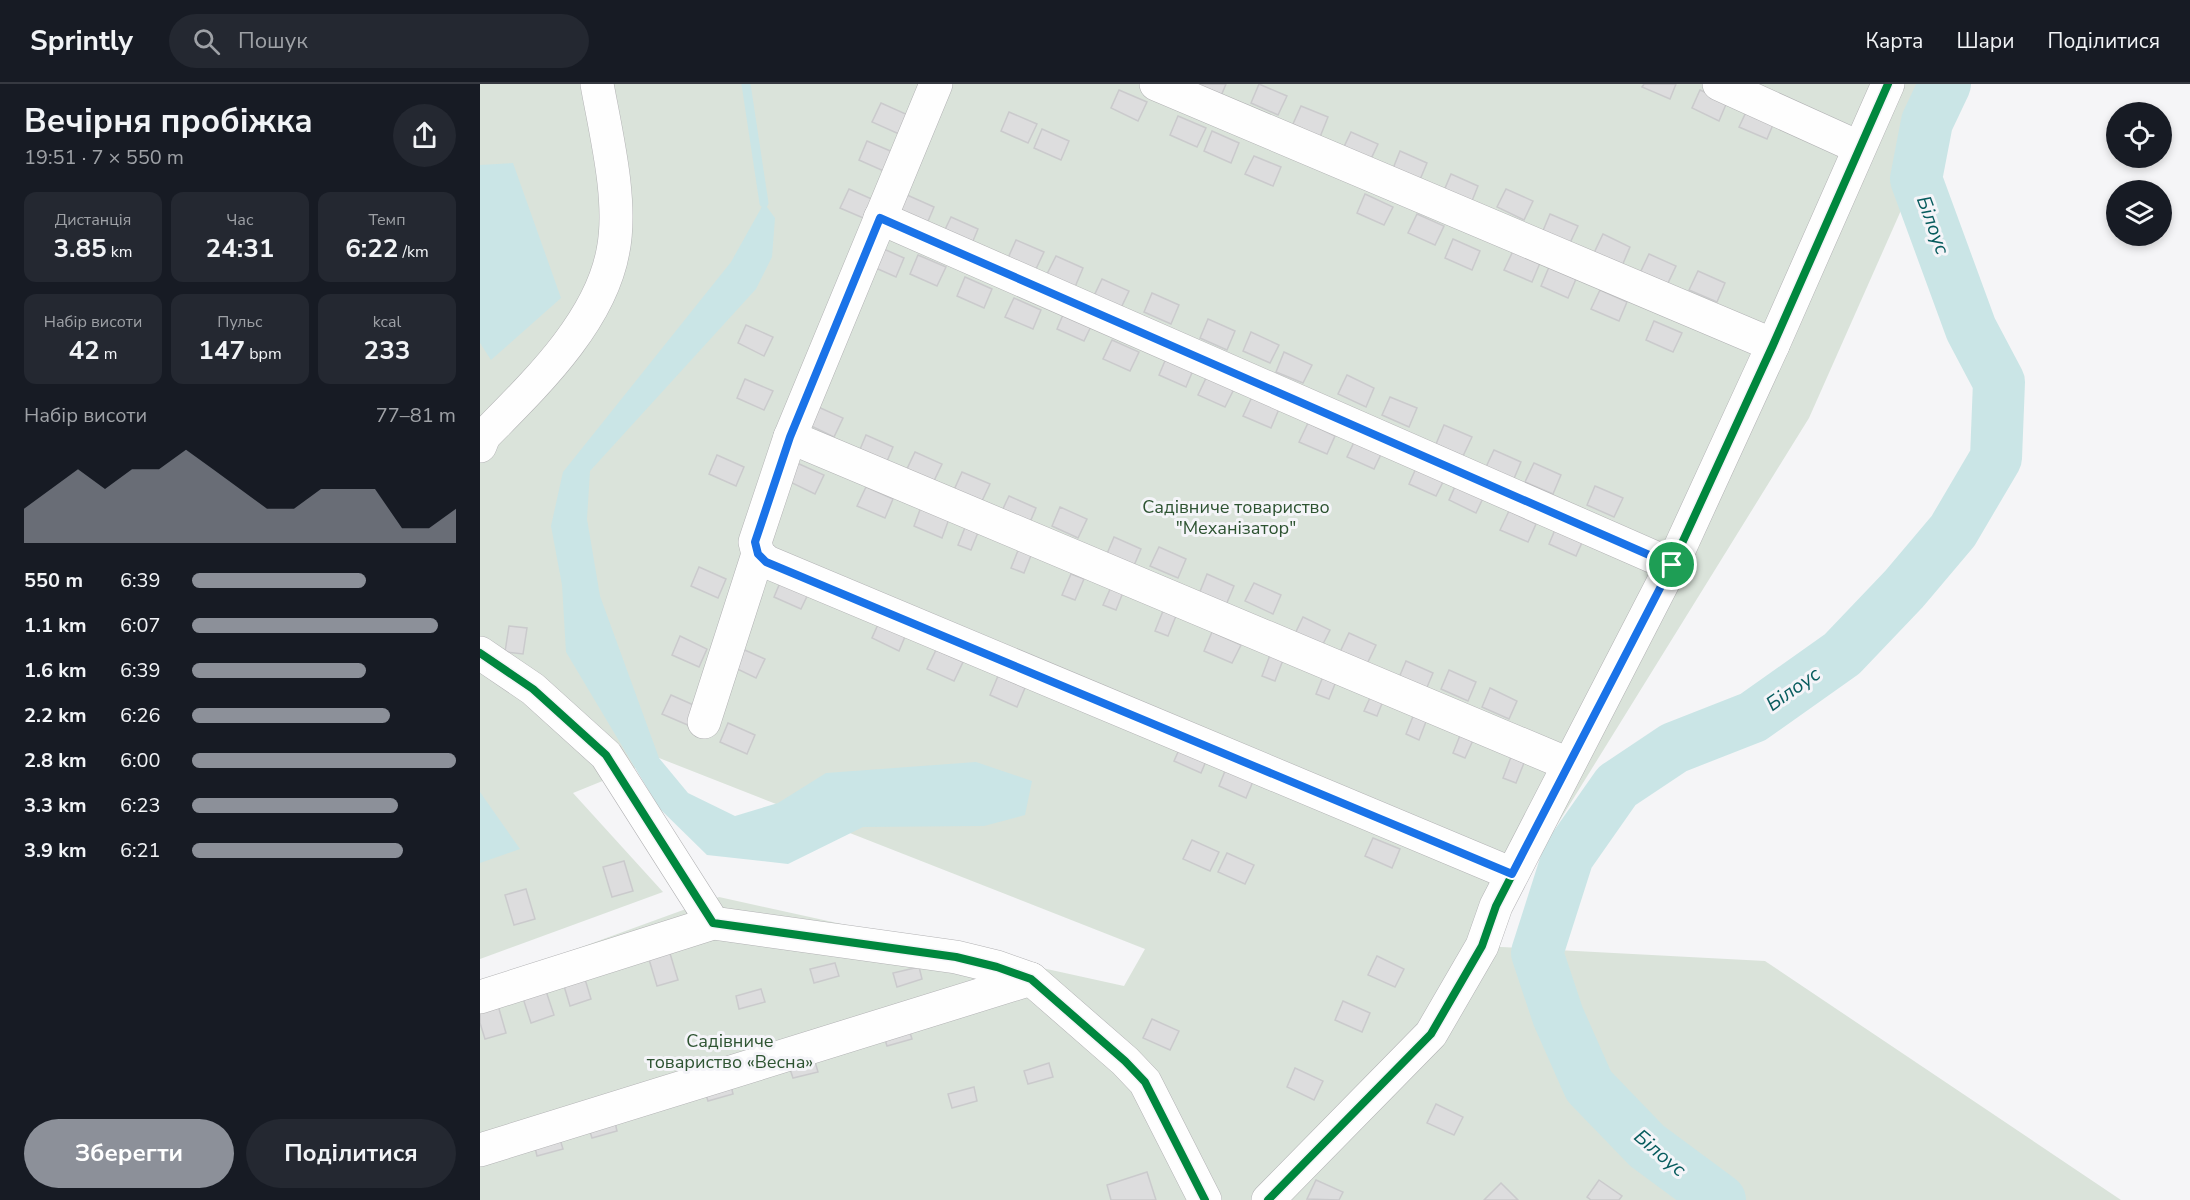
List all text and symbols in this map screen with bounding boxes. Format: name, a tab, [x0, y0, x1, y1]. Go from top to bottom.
search box	[169, 14, 589, 68]
text: Sprintly	[30, 22, 133, 60]
icon: search	[190, 25, 223, 58]
text: Пошук	[238, 26, 308, 56]
text: Карта	[1866, 27, 1923, 55]
text: Шари	[1956, 27, 2015, 55]
text: Поділитися	[2048, 27, 2160, 55]
text: Вечірня пробіжка	[24, 99, 313, 144]
map controls	[2106, 102, 2172, 246]
button: locate	[2106, 102, 2172, 168]
button: share	[393, 104, 456, 167]
text: 19:51 · 7 × 550 m	[24, 144, 184, 171]
button: layers	[2106, 180, 2172, 246]
water label: Білоус	[1910, 192, 1956, 259]
text: Дистанція	[55, 209, 131, 231]
text: Час	[226, 209, 254, 231]
text: Темп	[369, 209, 405, 231]
text: 3.85	[53, 231, 107, 266]
text: 24:31	[206, 231, 274, 266]
text: 6:22	[345, 231, 398, 266]
text: km	[107, 241, 133, 263]
text: /km	[398, 241, 429, 263]
text: Набір висоти	[44, 311, 142, 333]
text: Пульс	[217, 311, 263, 333]
text: kcal	[373, 311, 401, 333]
text: 42	[68, 333, 100, 368]
text: 147	[198, 333, 245, 368]
text: 233	[364, 333, 410, 368]
text: m	[100, 343, 118, 365]
text: bpm	[245, 343, 282, 365]
text: Набір висоти	[24, 402, 147, 429]
text: 77–81 m	[376, 402, 456, 429]
park label: Садівниче товариство "Механізатор"	[1142, 495, 1330, 540]
pin	[1646, 539, 1697, 590]
icon: arrive	[1655, 548, 1688, 581]
text: 550 m	[24, 567, 83, 594]
text: 6:39	[120, 567, 161, 594]
text: 1.1 km	[24, 612, 87, 639]
text: 6:07	[120, 612, 161, 639]
text: 1.6 km	[24, 657, 87, 684]
text: 6:39	[120, 657, 161, 684]
water label: Білоус	[1760, 660, 1826, 717]
text: 2.2 km	[24, 702, 87, 729]
text: 6:26	[120, 702, 161, 729]
text: 2.8 km	[24, 747, 87, 774]
text: 6:00	[120, 747, 161, 774]
text: 3.3 km	[24, 792, 87, 819]
text: 6:23	[120, 792, 161, 819]
text: 3.9 km	[24, 837, 87, 864]
text: 6:21	[120, 837, 161, 864]
park label: Садівниче товариство «Весна»	[647, 1029, 813, 1074]
button: Зберегти	[24, 1119, 234, 1188]
button: Поділитися	[246, 1119, 456, 1188]
water label: Білоус	[1628, 1123, 1692, 1183]

